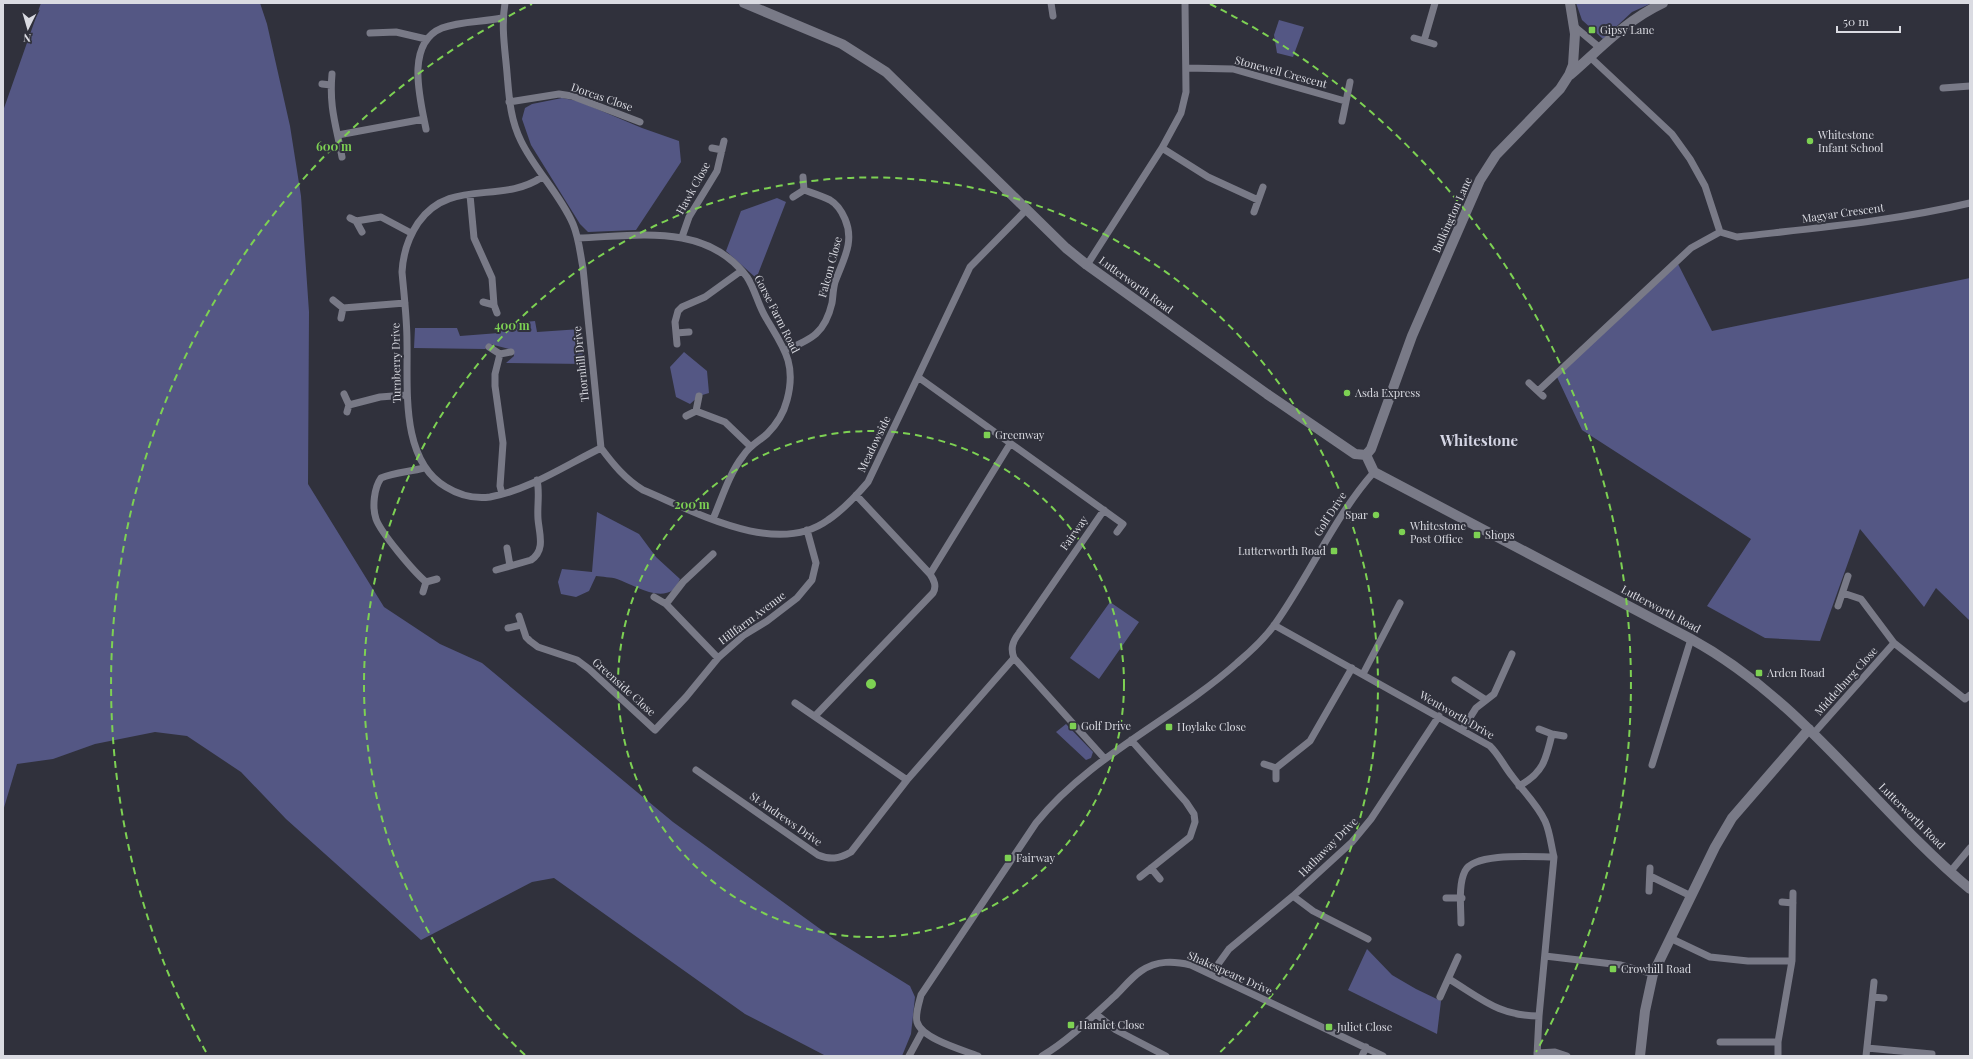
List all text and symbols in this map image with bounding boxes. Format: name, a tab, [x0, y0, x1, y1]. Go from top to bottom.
north arrow	[8, 8, 48, 48]
scale bar	[1837, 8, 1900, 34]
text: 50 m	[1843, 13, 1869, 29]
place label: Gipsy Lane	[1600, 22, 1655, 37]
marker: Gipsy Lane	[1587, 25, 1597, 35]
text: N	[22, 31, 32, 46]
street label: Stonewell Crescent	[1233, 52, 1329, 91]
street label: Dorcas Close	[569, 79, 635, 114]
place label: Whitestone Infant School	[1817, 127, 1883, 155]
marker: Whitestone Infant School	[1805, 136, 1815, 146]
text: 600 m	[316, 138, 352, 154]
street label: Hawk Close	[672, 159, 713, 217]
street label: Bulkington Lane	[1428, 174, 1475, 255]
street label: Magyar Crescent	[1801, 199, 1885, 226]
street label: Falcon Close	[814, 234, 845, 299]
street label: Lutterworth Road	[1096, 253, 1177, 317]
street label: Gorse Farm Road	[751, 272, 804, 356]
text: 400 m	[494, 317, 530, 333]
street label: Turnberry Drive	[387, 322, 404, 403]
street label: Thornhill Drive	[569, 325, 592, 403]
place label: Asda Express	[1354, 385, 1420, 400]
marker: Asda Express	[1342, 388, 1352, 398]
street label: Meadowside	[853, 413, 894, 475]
place label: Greenway	[995, 427, 1045, 442]
marker: Greenway	[982, 430, 992, 440]
district label: Whitestone	[1439, 430, 1519, 450]
street label: Golf Drive	[1310, 488, 1350, 539]
text: 200 m	[674, 496, 710, 512]
place label: Spar	[1345, 507, 1368, 522]
marker: Spar	[1371, 510, 1381, 520]
street label: Fairway	[1056, 512, 1091, 553]
place label: Whitestone Post Office	[1409, 518, 1466, 546]
marker: Whitestone Post Office	[1397, 527, 1407, 537]
place label: Shops	[1485, 527, 1515, 542]
marker: Shops	[1472, 530, 1482, 540]
place label: Lutterworth Road	[1238, 543, 1327, 558]
marker: Lutterworth Road	[1329, 546, 1339, 556]
street label: Lutterworth Road	[1619, 581, 1704, 636]
street label: Hillfarm Avenue	[715, 587, 789, 648]
street label: Middelburg Close	[1811, 643, 1881, 718]
street label: Greenside Close	[590, 654, 659, 719]
place label: Arden Road	[1766, 665, 1826, 680]
marker: Arden Road	[1754, 668, 1764, 678]
centre of rings	[864, 677, 878, 691]
street label: Wentworth Drive	[1416, 686, 1498, 742]
place label: Golf Drive	[1081, 718, 1132, 733]
place label: Hoylake Close	[1177, 719, 1247, 734]
marker: Golf Drive	[1068, 721, 1078, 731]
marker: Hoylake Close	[1164, 722, 1174, 732]
street label: Lutterworth Road	[1876, 779, 1949, 853]
street label: St Andrews Drive	[747, 788, 826, 849]
street label: Hathaway Drive	[1295, 813, 1361, 880]
place label: Fairway	[1016, 850, 1056, 865]
marker: Fairway	[1003, 853, 1013, 863]
street label: Shakespeare Drive	[1185, 947, 1275, 998]
place label: Crowhill Road	[1621, 961, 1692, 976]
marker: Crowhill Road	[1608, 964, 1618, 974]
place label: Hamlet Close	[1079, 1017, 1145, 1032]
place label: Juliet Close	[1336, 1019, 1393, 1034]
marker: Hamlet Close	[1066, 1020, 1076, 1030]
marker: Juliet Close	[1324, 1022, 1334, 1032]

